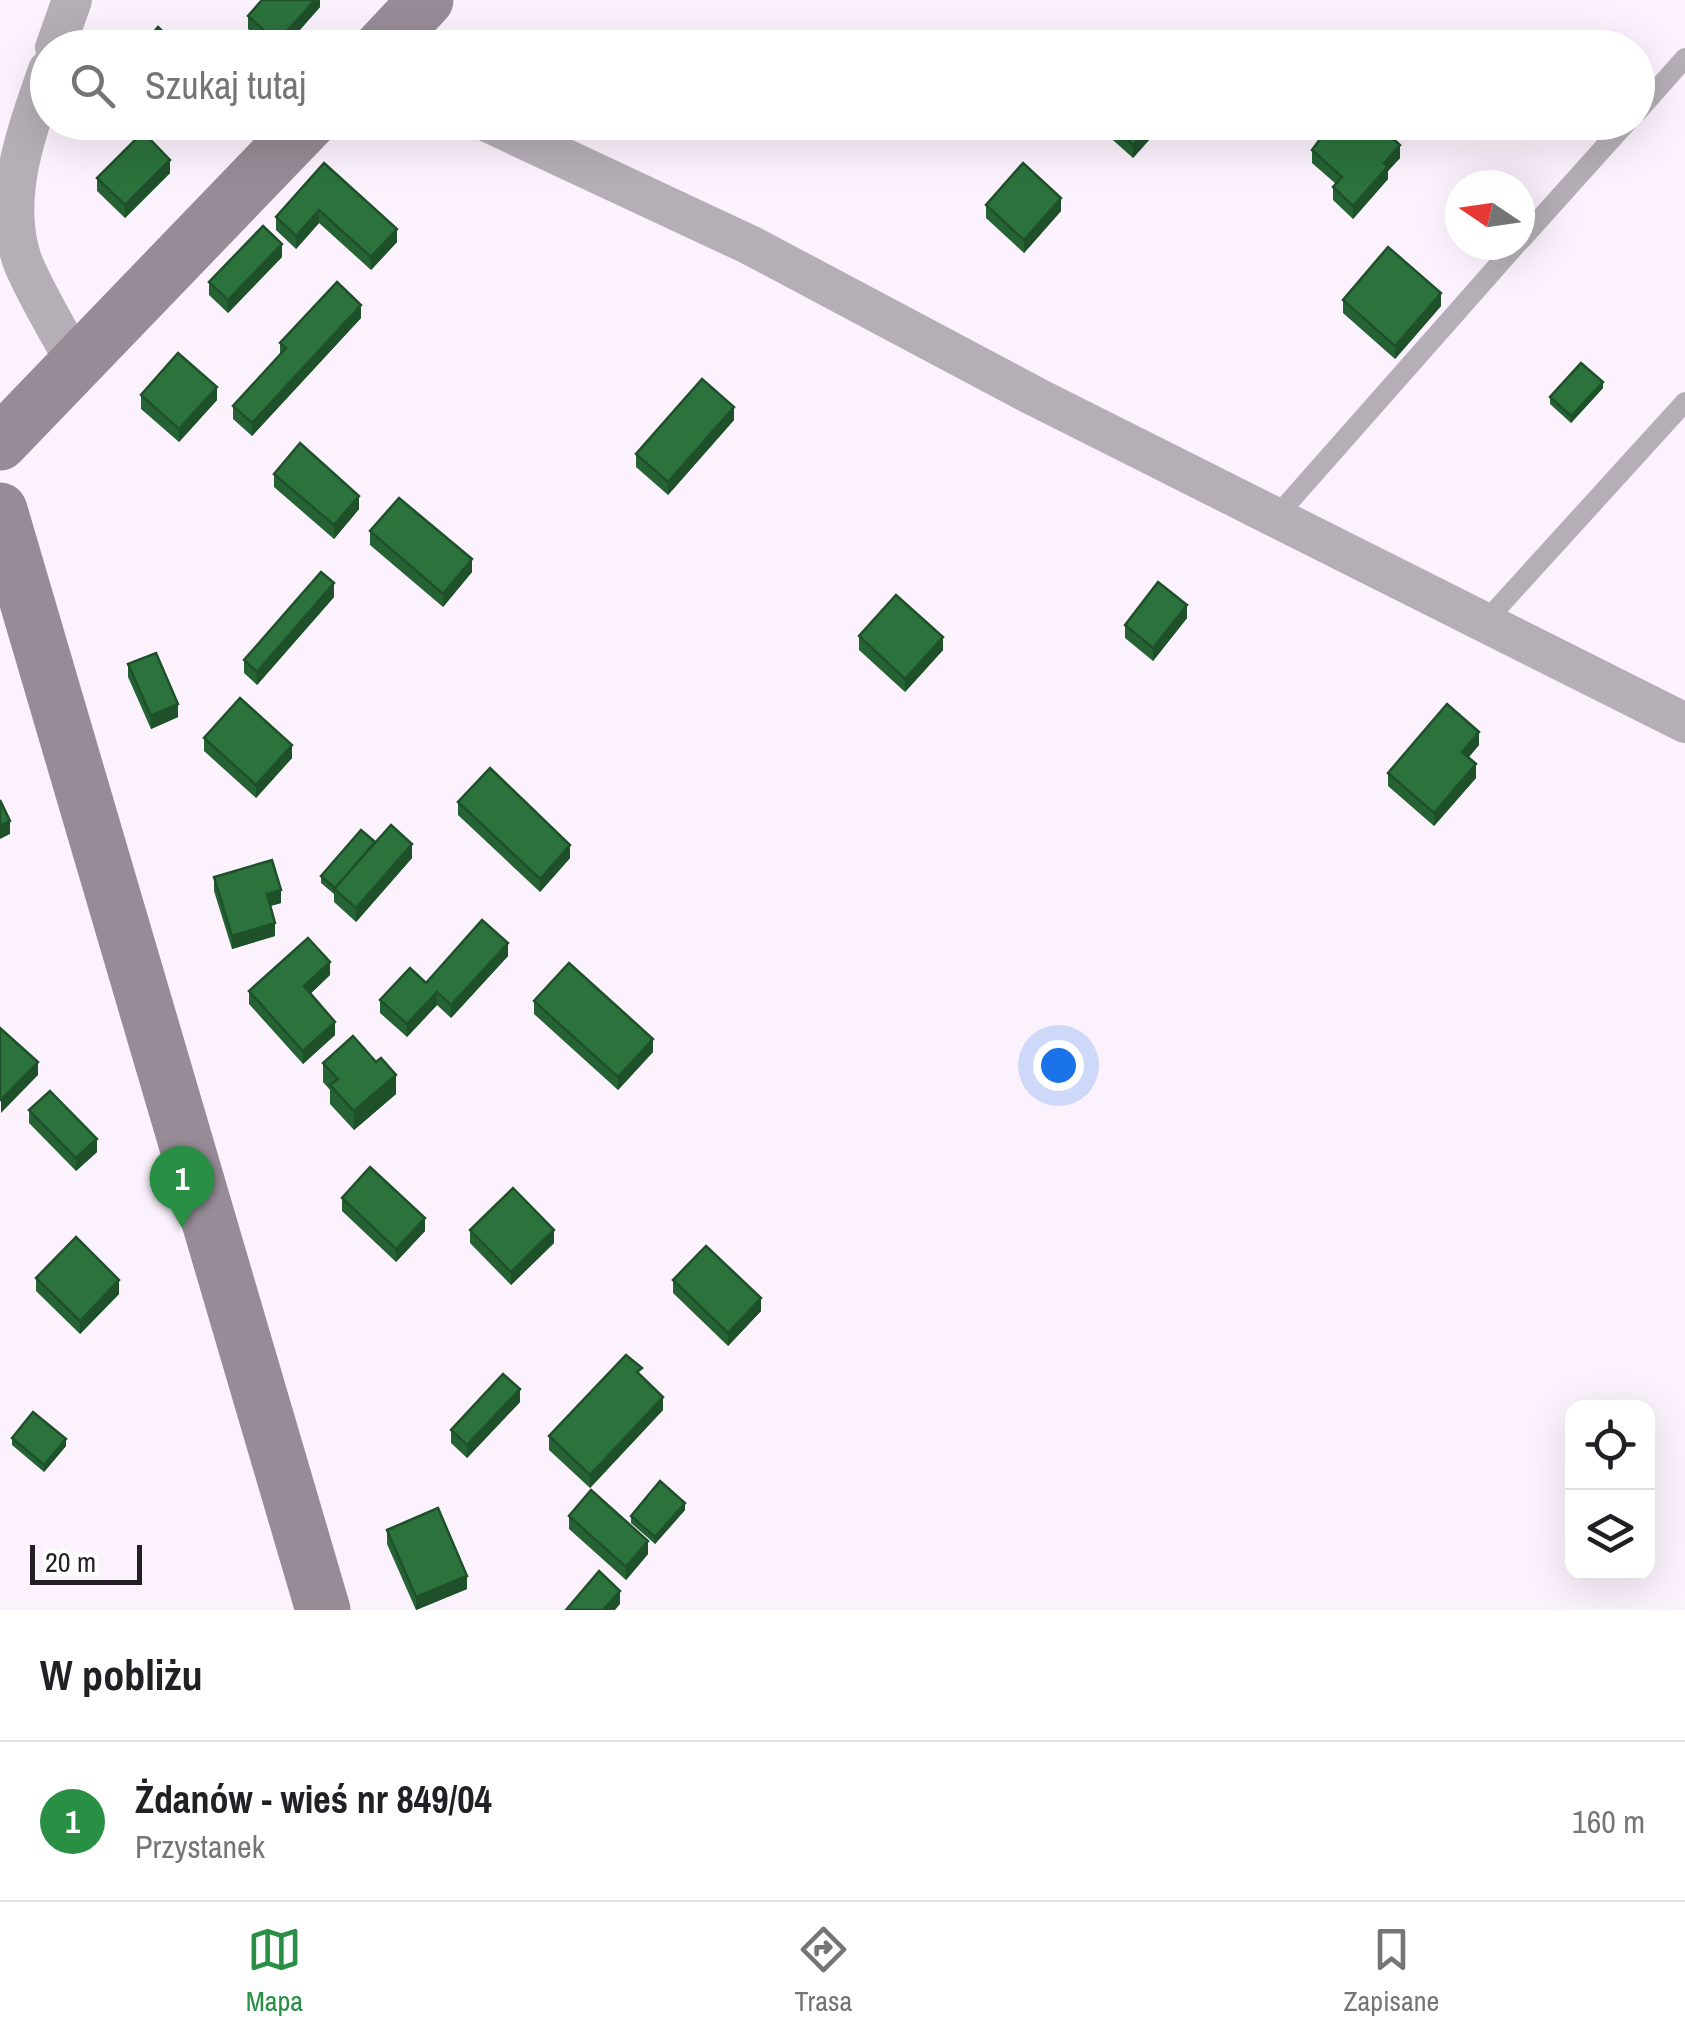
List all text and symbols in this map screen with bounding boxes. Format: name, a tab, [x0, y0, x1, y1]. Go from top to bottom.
search box	[30, 30, 1655, 140]
icon: search	[65, 58, 120, 113]
text: Szukaj tutaj	[145, 60, 306, 111]
north arrow	[1445, 170, 1535, 260]
your location	[1033, 1040, 1084, 1091]
pin: 1	[150, 1146, 214, 1228]
map controls	[1565, 1400, 1655, 1580]
button: locate	[1565, 1400, 1655, 1490]
button: layers	[1565, 1490, 1655, 1580]
scale bar	[30, 1540, 142, 1584]
text: 20 m	[45, 1543, 96, 1581]
text: W pobliżu	[40, 1647, 203, 1703]
text: Żdanów - wieś nr 849/04	[135, 1774, 492, 1825]
text: 1	[65, 1800, 80, 1843]
text: 160 m	[1572, 1800, 1645, 1843]
text: Przystanek	[135, 1825, 265, 1868]
tab: Mapa	[246, 1922, 303, 2020]
tab: Trasa	[794, 1922, 852, 2020]
tab: Zapisane	[1344, 1922, 1439, 2020]

